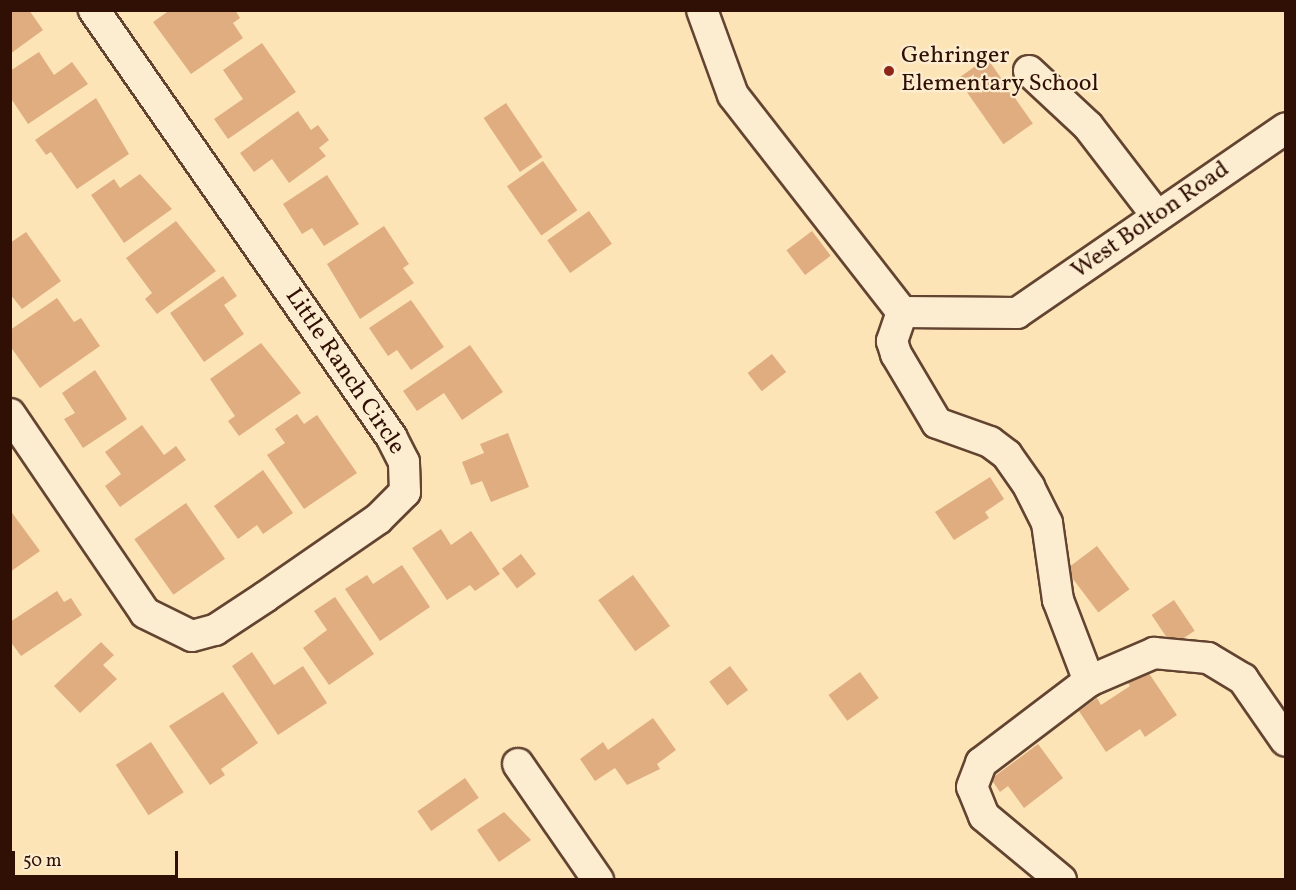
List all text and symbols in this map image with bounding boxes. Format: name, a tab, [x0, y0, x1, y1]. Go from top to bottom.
place label: Gehringer Elementary School	[901, 43, 1099, 99]
marker: Gehringer Elementary School	[882, 64, 896, 78]
street label: West Bolton Road	[1067, 156, 1235, 286]
street label: Little Ranch Circle	[278, 283, 410, 461]
scale bar	[15, 839, 182, 877]
text: 50 m	[23, 849, 62, 874]

